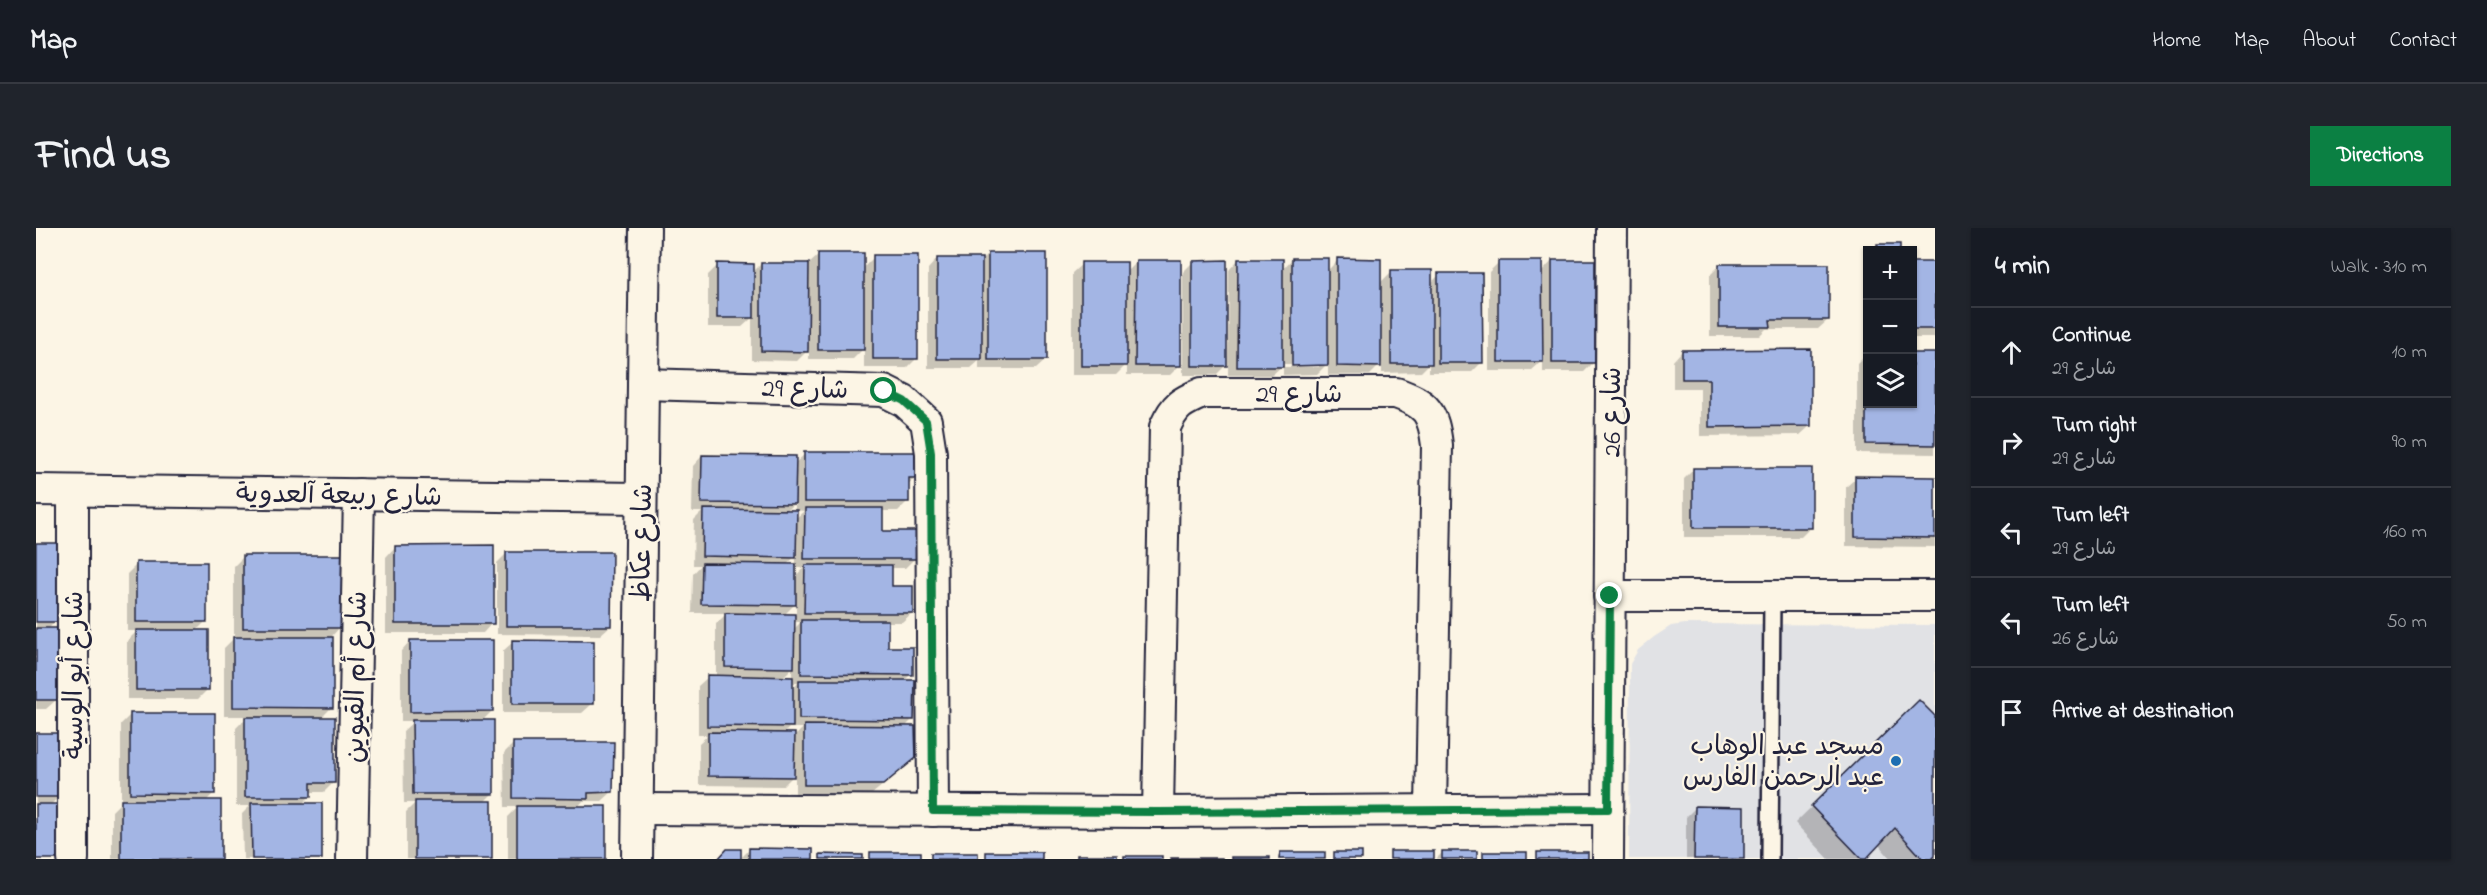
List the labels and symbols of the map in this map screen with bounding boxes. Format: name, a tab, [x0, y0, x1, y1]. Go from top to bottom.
street label: شارع 26	[1594, 367, 1633, 457]
street label: شارع 29	[761, 370, 849, 411]
street label: شارع 29	[1256, 376, 1342, 415]
route start	[870, 377, 896, 403]
street label: شارع ربيعة آلعدوية	[236, 475, 442, 518]
street label: شارع عكاظ	[623, 484, 664, 603]
route end	[1596, 582, 1622, 608]
street label: شارع أبو الوسية	[56, 591, 95, 759]
street label: شارع أم القيوين	[336, 591, 378, 763]
place label: مسجد عبد الوهاب عبد الرحمن الفارس	[1683, 728, 1884, 798]
marker: مسجد عبد الوهاب عبد الرحمن الفارس	[1889, 754, 1903, 768]

